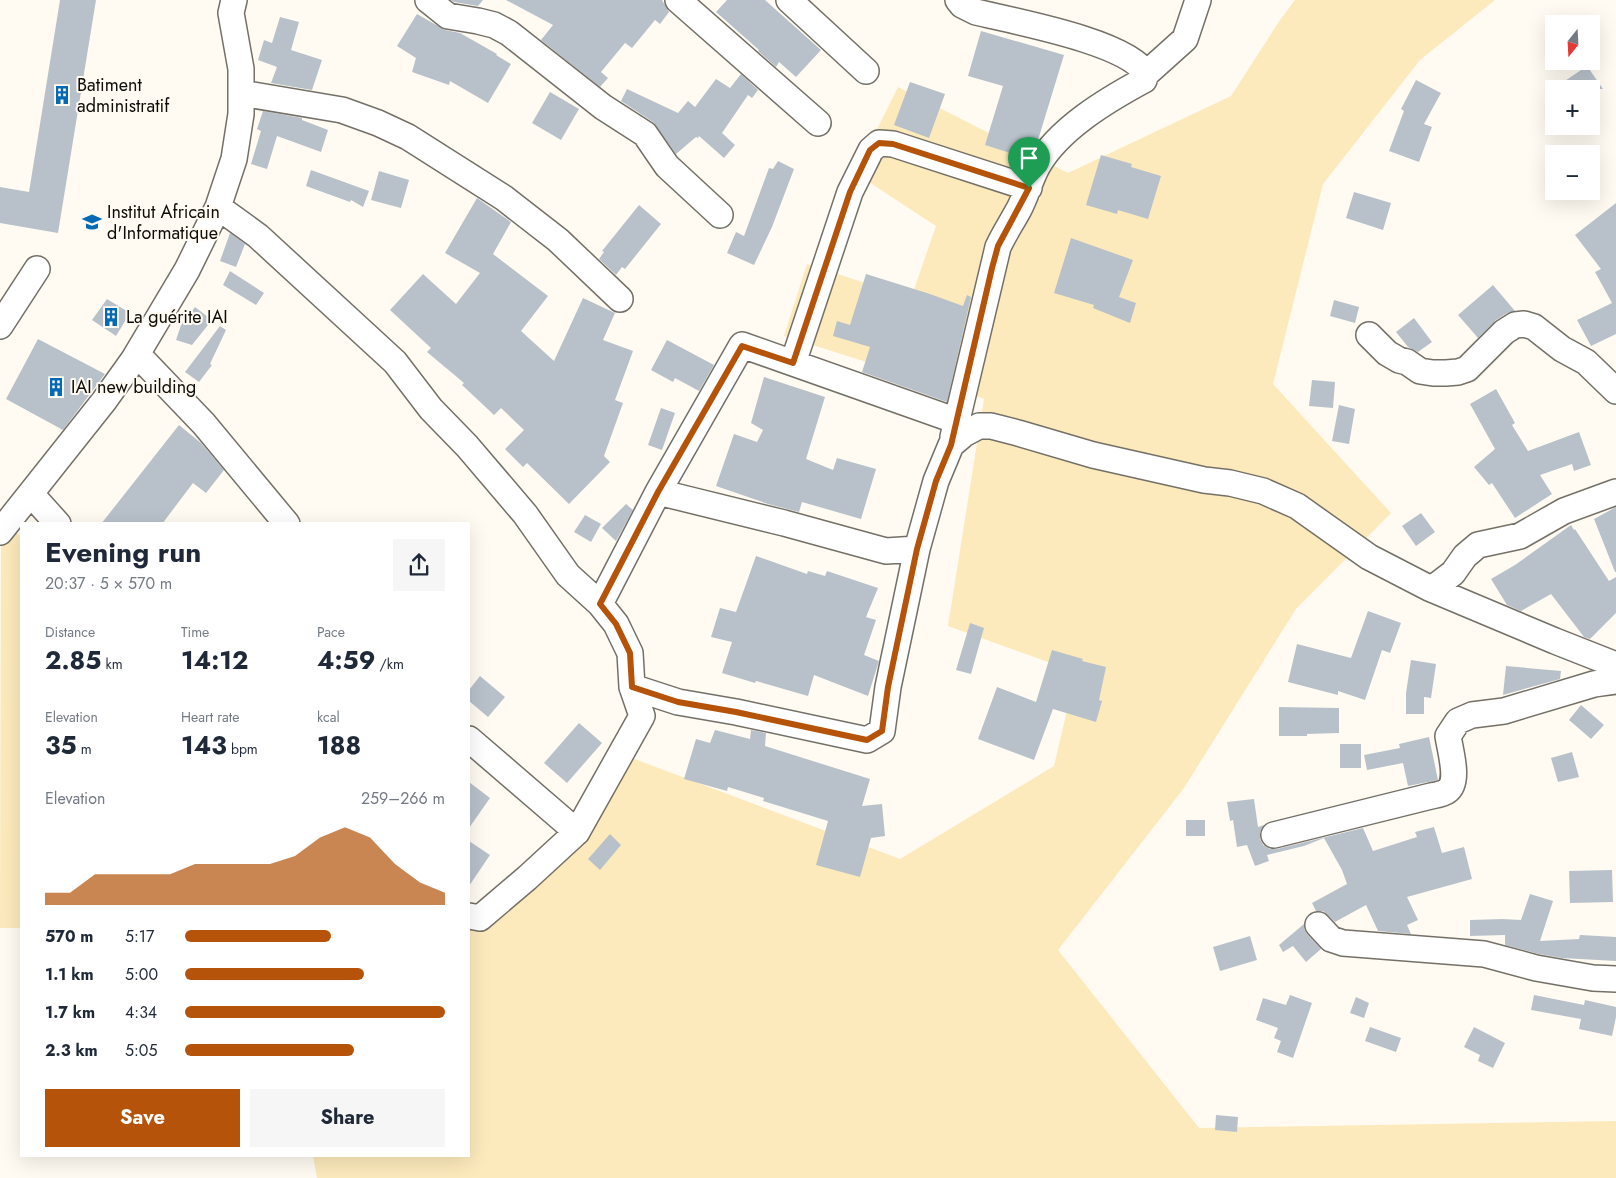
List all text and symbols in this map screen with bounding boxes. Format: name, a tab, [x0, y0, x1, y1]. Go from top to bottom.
north arrow	[1545, 15, 1600, 70]
map controls	[1545, 15, 1600, 200]
place label: Batiment administratif	[77, 72, 170, 119]
button: +	[1545, 80, 1600, 135]
building icon: Batiment administratif	[51, 84, 73, 106]
pin	[1008, 137, 1050, 188]
icon: arrive	[1015, 144, 1043, 172]
button: −	[1545, 145, 1600, 200]
place label: Institut Africain d'Informatique	[107, 199, 220, 246]
school or university icon: Institut Africain d'Informatique	[81, 211, 103, 233]
place label: La guérite IAI	[126, 304, 228, 330]
building icon: La guérite IAI	[100, 306, 122, 328]
place label: IAI new building	[71, 374, 196, 400]
building icon: IAI new building	[45, 376, 67, 398]
text: Evening run	[45, 532, 201, 573]
button: share	[393, 539, 445, 591]
text: 20:37 · 5 × 570 m	[45, 572, 172, 595]
text: Distance	[45, 622, 95, 642]
text: Time	[181, 622, 209, 642]
text: Pace	[317, 622, 345, 642]
text: 2.85	[45, 642, 101, 678]
text: 14:12	[181, 642, 248, 678]
text: 4:59	[317, 642, 375, 678]
text: km	[101, 654, 123, 674]
text: /km	[375, 654, 404, 674]
text: Elevation	[45, 707, 98, 727]
text: Heart rate	[181, 707, 239, 727]
text: kcal	[317, 707, 340, 727]
text: 35	[45, 727, 77, 763]
text: 143	[181, 727, 227, 763]
text: 188	[317, 727, 361, 763]
text: m	[77, 739, 92, 759]
text: bpm	[227, 739, 258, 759]
text: Elevation	[45, 787, 105, 810]
text: 259–266 m	[361, 787, 445, 810]
text: 570 m	[45, 925, 93, 948]
text: 5:17	[125, 925, 154, 948]
text: 1.1 km	[45, 963, 94, 986]
text: 5:00	[125, 963, 158, 986]
text: 1.7 km	[45, 1001, 95, 1024]
text: 4:34	[125, 1001, 157, 1024]
text: 2.3 km	[45, 1039, 98, 1062]
text: 5:05	[125, 1039, 157, 1062]
button: Save	[45, 1089, 240, 1147]
button: Share	[250, 1089, 445, 1147]

